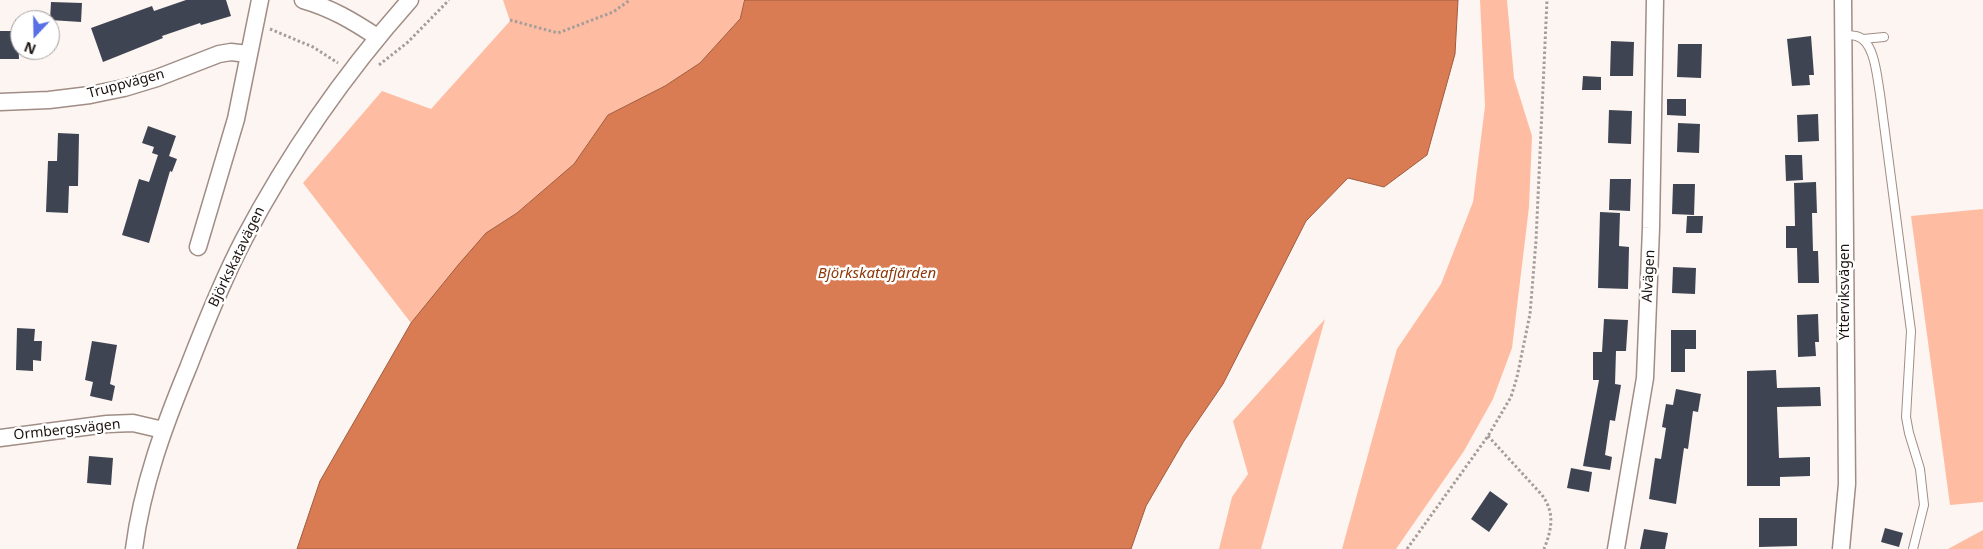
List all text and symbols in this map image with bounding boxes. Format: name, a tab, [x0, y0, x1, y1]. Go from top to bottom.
north arrow	[10, 10, 60, 60]
text: N	[21, 38, 39, 59]
street label: Truppvägen	[86, 66, 166, 102]
street label: Björkskatavägen	[205, 204, 269, 310]
street label: Ytterviksvägen	[1837, 244, 1853, 340]
street label: Alvägen	[1639, 249, 1659, 303]
water label: Björkskatafjärden	[818, 265, 936, 283]
street label: Ormbergsvägen	[13, 416, 121, 444]

